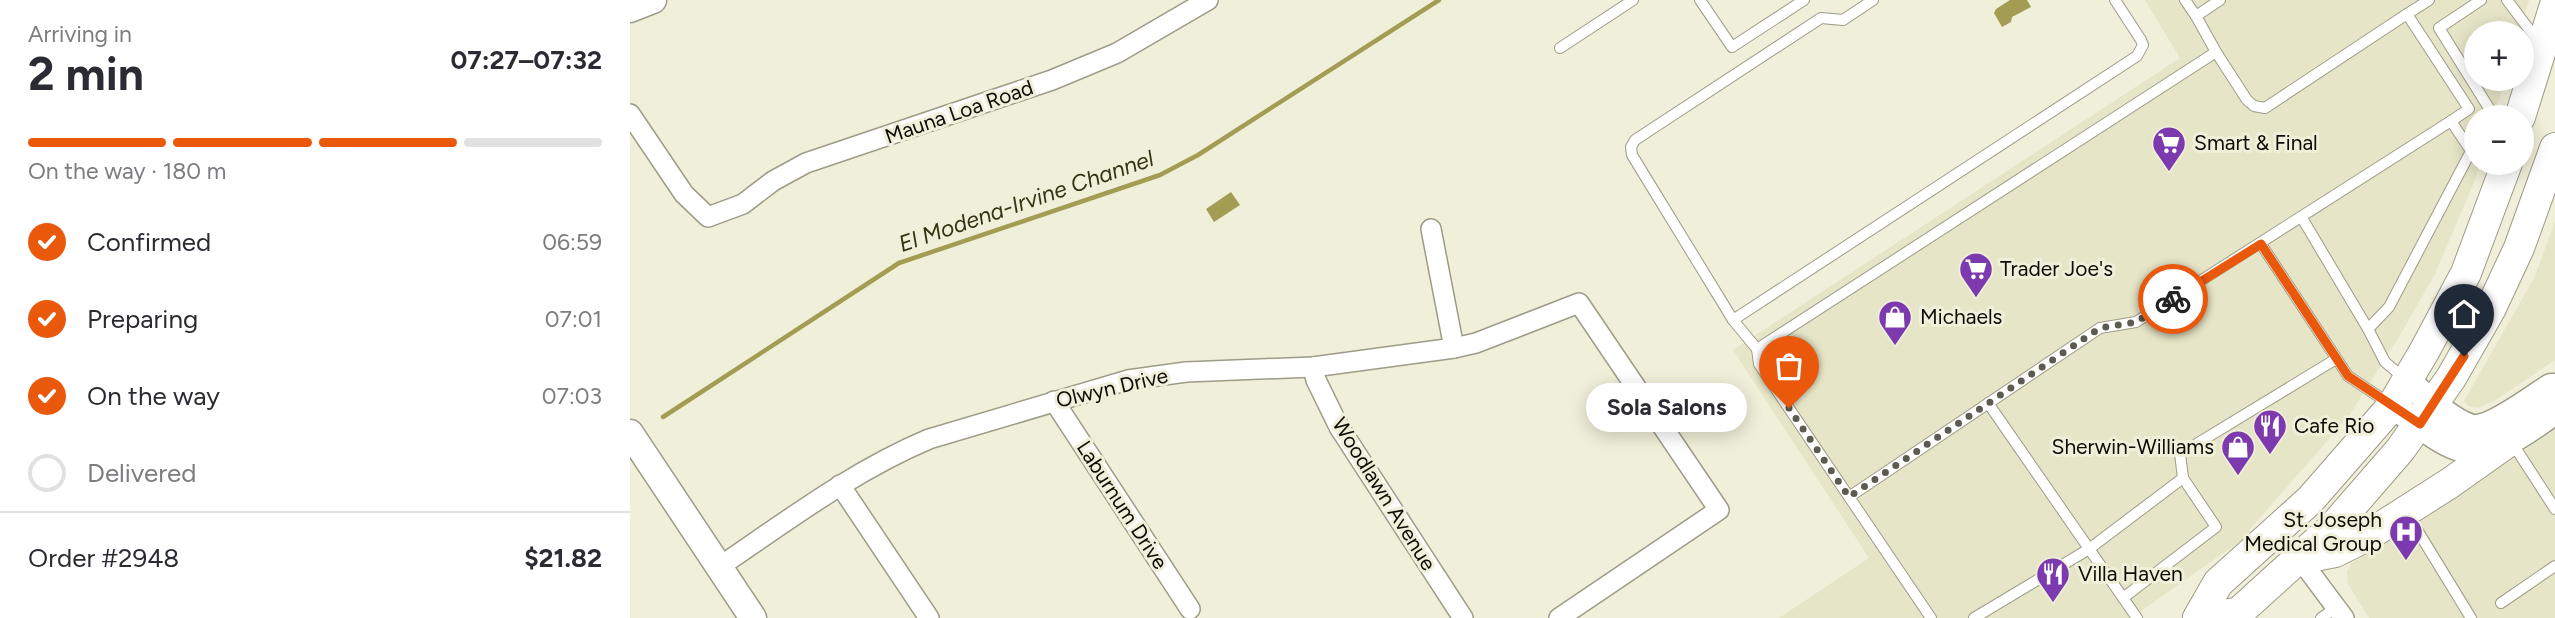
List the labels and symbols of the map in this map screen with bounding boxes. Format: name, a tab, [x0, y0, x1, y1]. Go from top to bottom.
street label: Mauna Loa Road	[881, 74, 1036, 149]
supermarket icon: Smart & Final	[2150, 124, 2188, 173]
place label: Smart & Final	[2194, 130, 2318, 155]
water label: El Modena-Irvine Channel	[895, 144, 1158, 258]
supermarket icon: Trader Joe's	[1957, 250, 1995, 299]
place label: Trader Joe's	[2000, 256, 2113, 281]
courier	[2138, 264, 2208, 334]
pin	[2434, 284, 2494, 356]
shop icon: Michaels	[1876, 298, 1914, 347]
place label: Michaels	[1920, 304, 2002, 329]
pin	[1759, 336, 1819, 408]
street label: Olwyn Drive	[1054, 363, 1170, 413]
callout: Sola Salons	[1586, 384, 1747, 432]
restaurant icon: Cafe Rio	[2251, 407, 2289, 456]
street label: Woodlawn Avenue	[1327, 413, 1442, 575]
place label: Cafe Rio	[2294, 413, 2374, 438]
shop icon: Sherwin-Williams	[2219, 428, 2257, 477]
place label: Sherwin-Williams	[2052, 434, 2214, 459]
street label: Laburnum Drive	[1072, 436, 1173, 574]
place label: St. Joseph Medical Group	[2244, 507, 2382, 556]
hospital icon: St. Joseph Medical Group	[2387, 513, 2425, 562]
restaurant icon: Villa Haven	[2034, 555, 2072, 604]
place label: Villa Haven	[2078, 561, 2183, 586]

